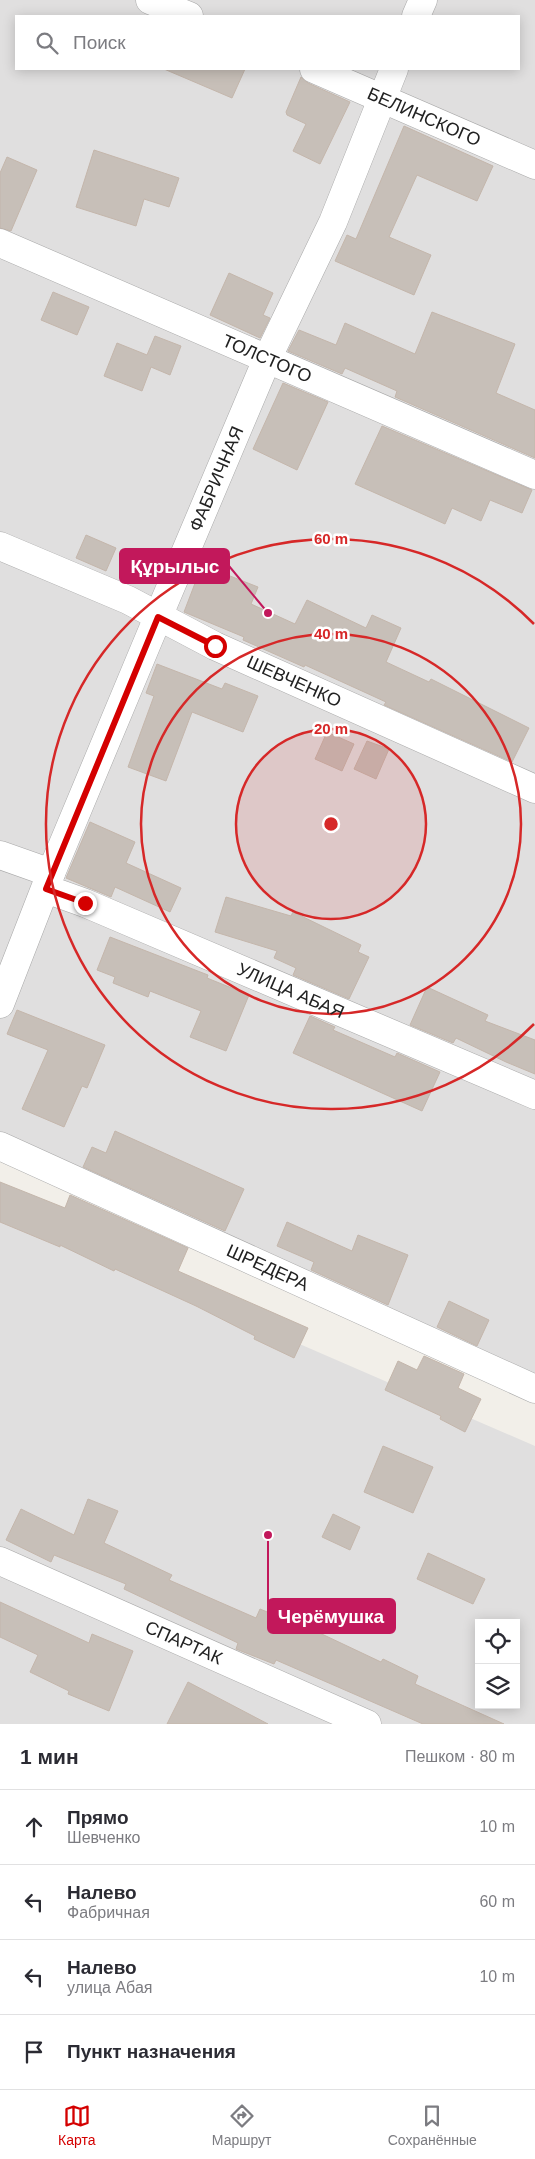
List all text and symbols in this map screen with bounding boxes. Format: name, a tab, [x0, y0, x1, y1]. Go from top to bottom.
search box	[15, 15, 520, 70]
icon: search	[33, 29, 61, 57]
text: Поиск	[73, 32, 126, 53]
street label: БЕЛИНСКОГО	[364, 83, 484, 150]
street label: ТОЛСТОГО	[219, 331, 315, 387]
street label: ФАБРИЧНАЯ	[185, 423, 247, 534]
text: 60 m	[314, 530, 348, 547]
callout: Құрылыс	[120, 549, 229, 583]
text: Құрылыс	[131, 556, 220, 577]
text: 40 m	[314, 625, 348, 642]
route start	[204, 635, 227, 658]
street label: ШЕВЧЕНКО	[244, 652, 344, 711]
text: 20 m	[314, 720, 348, 737]
centre of rings	[322, 815, 340, 833]
route end	[74, 892, 97, 915]
street label: УЛИЦА АБАЯ	[234, 959, 347, 1022]
street label: ШРЕДЕРА	[224, 1240, 312, 1295]
callout: Черёмушка	[268, 1599, 395, 1633]
text: Черёмушка	[278, 1606, 385, 1627]
street label: СПАРТАК	[142, 1617, 226, 1669]
map controls	[475, 1619, 520, 1709]
button: locate	[475, 1619, 520, 1664]
button: layers	[475, 1664, 520, 1709]
text: 1 мин	[20, 1745, 79, 1768]
text: Пешком · 80 m	[405, 1748, 515, 1765]
text: Прямо	[67, 1807, 129, 1828]
icon: ahead	[20, 1813, 48, 1841]
text: 10 m	[479, 1818, 515, 1835]
text: Шевченко	[67, 1829, 141, 1846]
text: Налево	[67, 1882, 137, 1903]
icon: left	[20, 1888, 48, 1916]
text: 60 m	[479, 1893, 515, 1910]
text: Фабричная	[67, 1904, 150, 1921]
text: Налево	[67, 1957, 137, 1978]
icon: left	[20, 1963, 48, 1991]
text: 10 m	[479, 1968, 515, 1985]
text: улица Абая	[67, 1979, 152, 1996]
icon: arrive	[20, 2038, 48, 2066]
text: Пункт назначения	[67, 2041, 236, 2062]
tab: Карта	[58, 2102, 96, 2148]
tab: Маршрут	[212, 2102, 271, 2148]
tab: Сохранённые	[388, 2102, 477, 2148]

